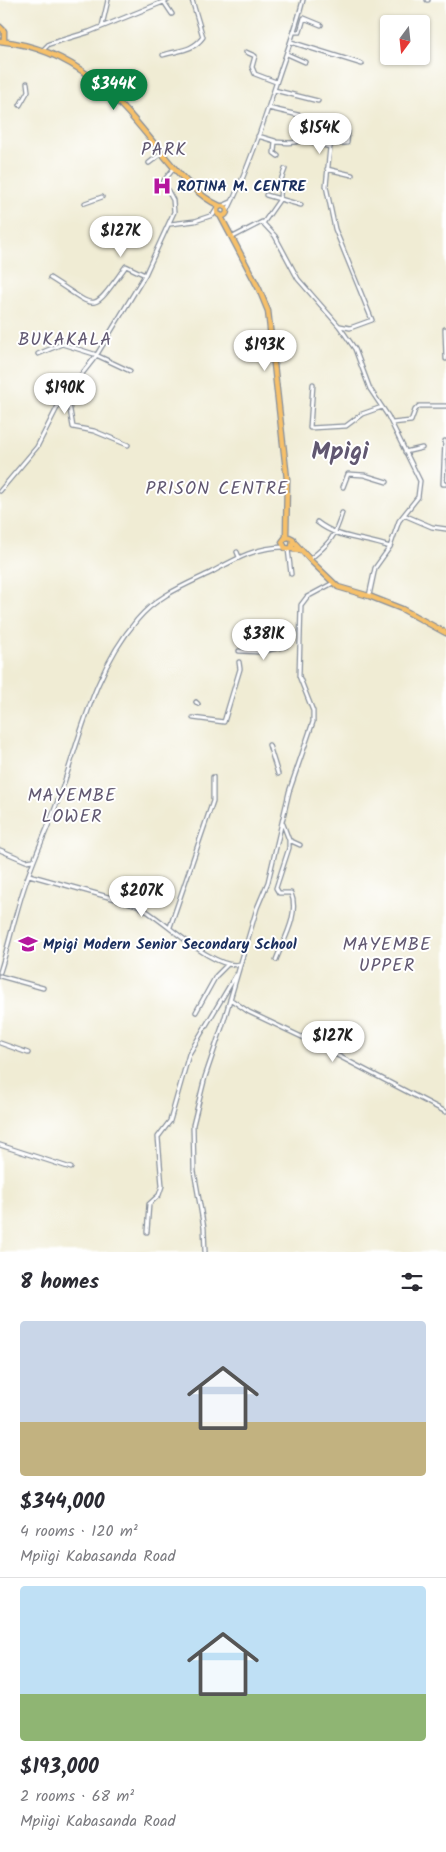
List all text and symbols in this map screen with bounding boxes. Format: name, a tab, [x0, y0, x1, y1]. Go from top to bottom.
north arrow	[380, 15, 430, 65]
map controls	[380, 15, 430, 65]
pin: $344K	[79, 68, 149, 111]
text: $344K	[91, 72, 137, 97]
pin: $154K	[285, 112, 355, 155]
text: $154K	[300, 116, 340, 141]
district label: PARK	[141, 136, 187, 165]
hospital icon: ROTINA M. CENTRE	[151, 175, 173, 197]
place label: ROTINA M. CENTRE	[177, 175, 307, 199]
pin: $127K	[86, 216, 156, 258]
text: $127K	[101, 219, 141, 244]
district label: BUKAKALA	[18, 326, 112, 355]
pin: $193K	[230, 330, 300, 372]
text: $193K	[245, 333, 285, 358]
pin: $190K	[30, 372, 100, 415]
text: $190K	[45, 376, 85, 401]
district label: Mpigi	[311, 432, 369, 472]
district label: PRISON CENTRE	[145, 475, 289, 504]
pin: $381K	[229, 618, 299, 661]
text: $381K	[243, 622, 285, 647]
district label: MAYEMBE LOWER	[27, 782, 117, 832]
pin: $207K	[107, 876, 177, 918]
text: $207K	[120, 879, 164, 904]
district label: MAYEMBE UPPER	[342, 931, 432, 981]
school or university icon: Mpigi Modern Senior Secondary School	[17, 933, 39, 955]
place label: Mpigi Modern Senior Secondary School	[43, 933, 297, 957]
pin: $127K	[298, 1020, 368, 1063]
text: $127K	[313, 1024, 353, 1049]
text: 8 homes	[20, 1266, 99, 1299]
icon: filters	[398, 1268, 426, 1296]
icon: home	[178, 1353, 268, 1443]
text: $344,000	[20, 1486, 105, 1519]
text: 4 rooms · 120 m²	[20, 1519, 138, 1544]
text: Mpiigi Kabasanda Road	[20, 1544, 175, 1569]
icon: home	[178, 1619, 268, 1709]
text: $193,000	[20, 1751, 99, 1784]
text: 2 rooms · 68 m²	[20, 1784, 134, 1809]
text: Mpiigi Kabasanda Road	[20, 1809, 175, 1834]

